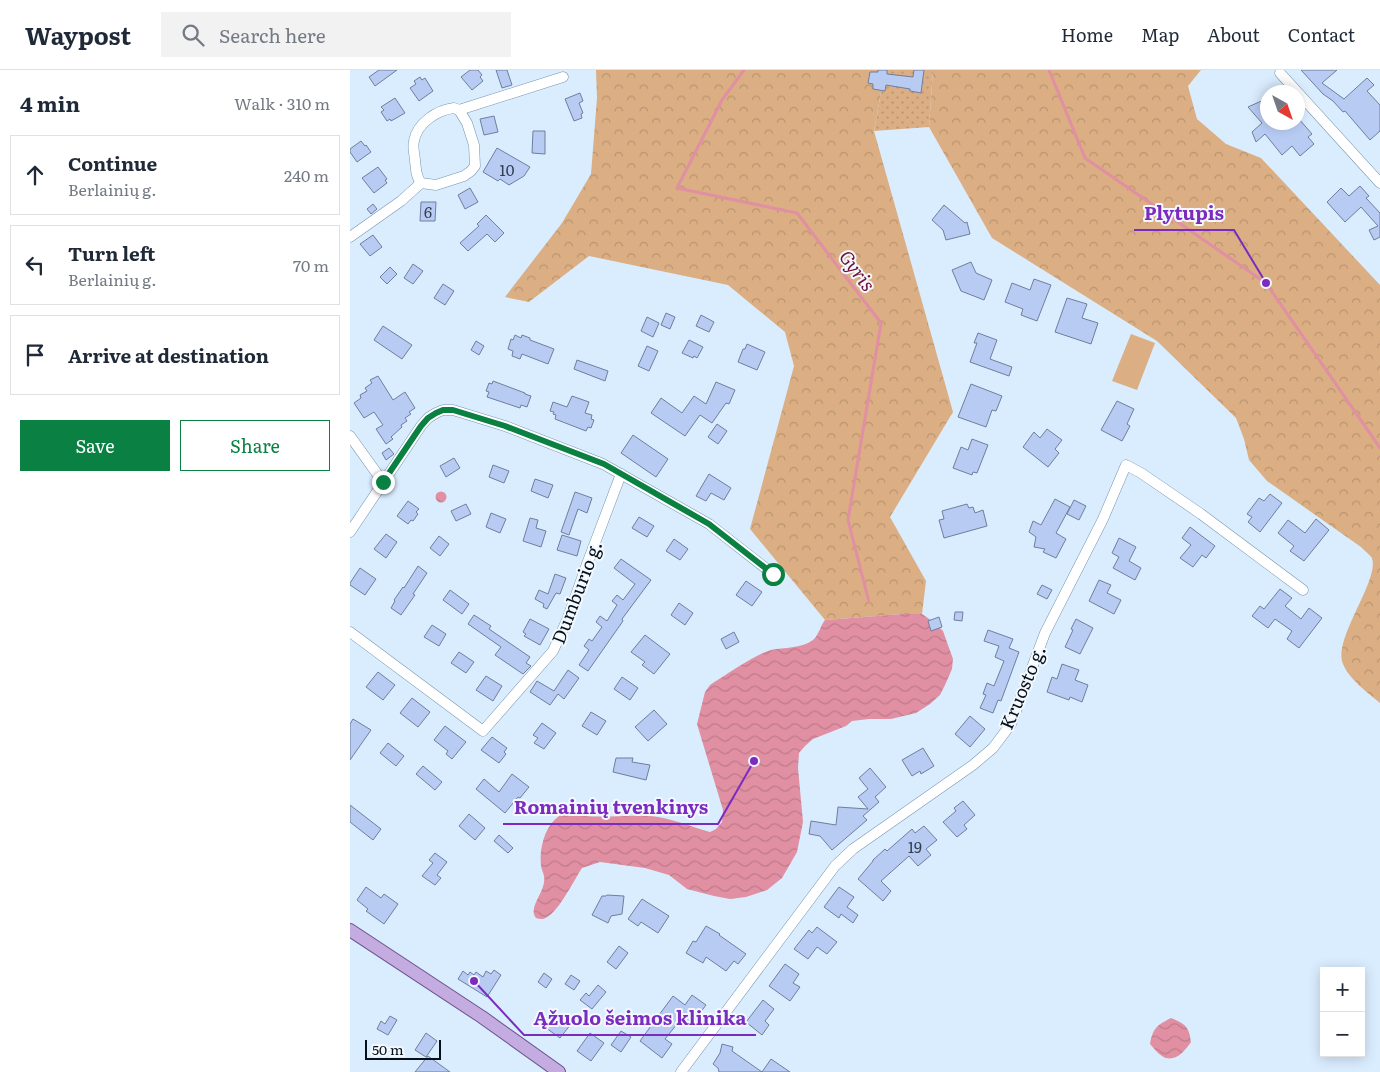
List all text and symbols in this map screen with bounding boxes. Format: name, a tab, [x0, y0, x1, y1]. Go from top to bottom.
search box	[161, 12, 511, 57]
text: Waypost	[25, 17, 131, 52]
icon: search	[179, 21, 207, 49]
text: Search here	[219, 21, 326, 49]
text: Home	[1061, 21, 1113, 48]
text: Map	[1141, 21, 1179, 48]
text: About	[1207, 21, 1260, 48]
text: Contact	[1288, 21, 1355, 48]
north arrow	[1260, 85, 1305, 130]
text: 4 min	[20, 87, 80, 118]
text: Walk · 310 m	[234, 91, 330, 115]
text: Continue	[68, 149, 157, 177]
house number: 10	[500, 158, 515, 181]
icon: ahead	[21, 161, 49, 189]
text: 240 m	[284, 163, 329, 187]
text: Berlainių g.	[68, 177, 156, 201]
callout: Plytupis	[1134, 196, 1234, 230]
text: Plytupis	[1144, 198, 1224, 226]
house number: 6	[424, 200, 432, 223]
text: Turn left	[68, 239, 155, 267]
water label: Gyris	[833, 243, 883, 297]
icon: left	[21, 251, 49, 279]
text: 70 m	[293, 253, 329, 277]
text: Berlainių g.	[68, 267, 156, 291]
icon: arrive	[21, 341, 49, 369]
text: Arrive at destination	[68, 341, 269, 369]
button: Save	[20, 420, 170, 471]
button: Share	[180, 420, 330, 471]
route end	[372, 471, 395, 494]
street label: Dumburio g.	[544, 536, 608, 648]
route start	[762, 563, 785, 586]
street label: Kruosto g.	[992, 641, 1052, 733]
callout: Romainių tvenkinys	[503, 790, 718, 824]
text: Romainių tvenkinys	[514, 792, 708, 820]
house number: 19	[908, 835, 922, 858]
map controls	[1320, 967, 1365, 1057]
button: +	[1320, 967, 1365, 1012]
callout: Ąžuolo šeimos klinika	[524, 1001, 756, 1035]
text: Ąžuolo šeimos klinika	[534, 1003, 746, 1031]
button: −	[1320, 1012, 1365, 1057]
scale bar	[365, 1037, 441, 1060]
text: 50 m	[372, 1039, 404, 1059]

